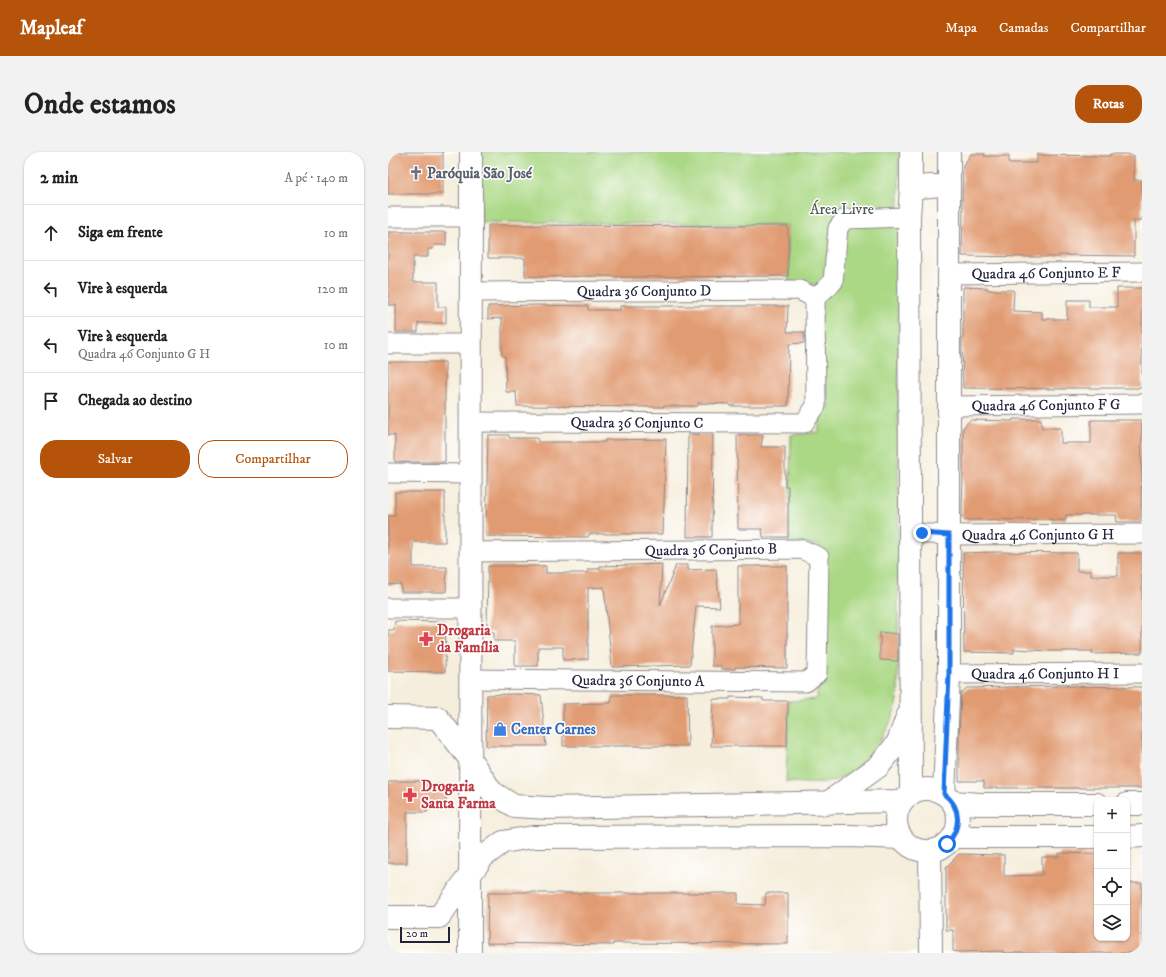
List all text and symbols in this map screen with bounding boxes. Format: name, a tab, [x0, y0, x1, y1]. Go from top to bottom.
text: Mapleaf	[20, 17, 83, 40]
text: Mapa	[945, 19, 977, 37]
text: Camadas	[999, 19, 1048, 37]
text: Compartilhar	[1070, 19, 1146, 37]
button: Rotas	[1075, 85, 1142, 123]
text: Onde estamos	[24, 87, 176, 122]
place label: Paróquia São José	[427, 164, 533, 184]
church icon: Paróquia São José	[408, 165, 424, 181]
text: 2 min	[40, 167, 78, 189]
text: A pé · 140 m	[285, 170, 348, 186]
park label: Área Livre	[810, 199, 874, 219]
icon: ahead	[40, 222, 62, 244]
text: Siga em frente	[78, 223, 163, 242]
text: 10 m	[324, 225, 348, 241]
street label: Quadra 46 Conjunto E F	[971, 263, 1121, 283]
icon: left	[40, 278, 62, 300]
text: Vire à esquerda	[78, 279, 167, 298]
text: 120 m	[317, 281, 348, 297]
street label: Quadra 36 Conjunto D	[577, 281, 711, 301]
text: Vire à esquerda	[78, 327, 167, 346]
icon: left	[40, 334, 62, 356]
text: 10 m	[324, 337, 348, 353]
text: Quadra 46 Conjunto G H	[78, 346, 210, 362]
icon: arrive	[40, 390, 62, 412]
text: Chegada ao destino	[78, 391, 192, 410]
street label: Quadra 46 Conjunto F G	[971, 395, 1121, 415]
street label: Quadra 36 Conjunto C	[570, 413, 704, 432]
button: Salvar	[40, 440, 190, 478]
button: Compartilhar	[198, 440, 348, 478]
route end	[913, 524, 931, 542]
street label: Quadra 46 Conjunto G H	[962, 525, 1114, 544]
street label: Quadra 36 Conjunto B	[645, 539, 777, 561]
place label: Drogaria da Família	[437, 621, 500, 657]
pharmacy icon: Drogaria da Família	[418, 631, 434, 647]
street label: Quadra 46 Conjunto H I	[971, 664, 1119, 683]
street label: Quadra 36 Conjunto A	[572, 670, 705, 691]
place label: Center Carnes	[511, 720, 596, 739]
shop icon: Center Carnes	[492, 721, 508, 737]
place label: Drogaria Santa Farma	[421, 777, 496, 813]
pharmacy icon: Drogaria Santa Farma	[402, 787, 418, 803]
map controls	[1094, 797, 1130, 941]
button: +	[1094, 797, 1130, 833]
button: −	[1094, 833, 1130, 869]
route start	[938, 835, 956, 853]
button: locate	[1094, 869, 1130, 905]
button: layers	[1094, 905, 1130, 941]
scale bar	[400, 925, 450, 944]
text: 20 m	[406, 927, 428, 941]

